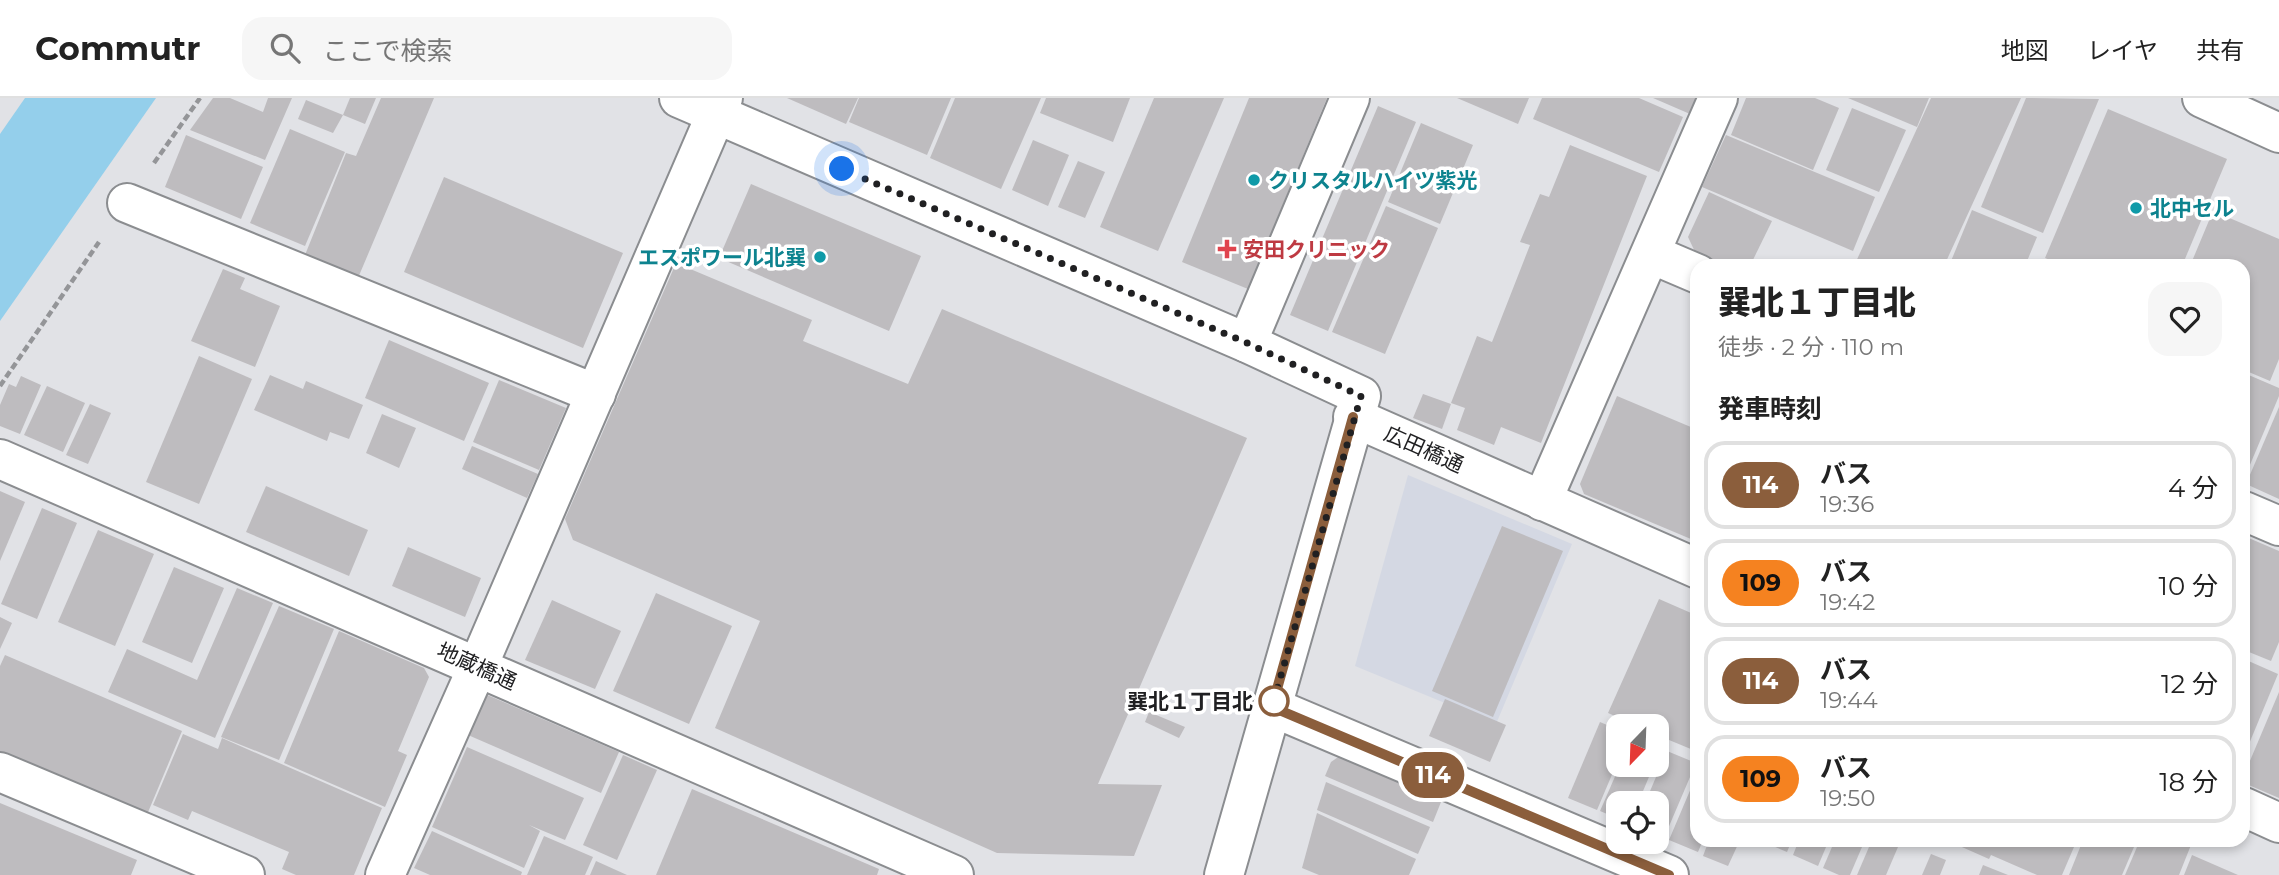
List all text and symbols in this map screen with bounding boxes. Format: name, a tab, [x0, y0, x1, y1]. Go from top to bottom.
search box	[242, 17, 732, 80]
text: Commutr	[35, 28, 200, 68]
icon: search	[266, 29, 304, 67]
text: ここで検索	[322, 35, 452, 67]
text: 地図	[2001, 36, 2049, 65]
text: レイヤ	[2087, 36, 2158, 65]
text: 共有	[2196, 36, 2244, 65]
your location	[824, 151, 859, 186]
place label: クリスタルハイツ紫光	[1268, 168, 1478, 193]
marker: クリスタルハイツ紫光	[1246, 172, 1262, 188]
place label: 北中セル	[2150, 196, 2234, 221]
marker: 北中セル	[2128, 200, 2144, 216]
place label: 安田クリニック	[1243, 237, 1390, 262]
marker: 安田クリニック	[1217, 239, 1237, 259]
place label: エスポワール北巽	[638, 245, 806, 270]
marker: エスポワール北巽	[812, 249, 828, 265]
text: 巽北１丁目北	[1718, 282, 1916, 322]
button: heart	[2148, 282, 2222, 356]
text: 徒歩 · 2 分 · 110 m	[1718, 333, 1904, 361]
text: 発車時刻	[1718, 393, 1822, 425]
street label: 広田橋通	[1381, 420, 1467, 478]
text: バス	[1820, 458, 1872, 490]
text: 114	[1743, 470, 1778, 499]
text: 4 分	[2168, 472, 2218, 504]
text: 19:36	[1820, 490, 1874, 518]
text: バス	[1820, 556, 1872, 588]
text: 109	[1740, 568, 1781, 597]
text: 10 分	[2159, 570, 2218, 602]
text: 19:42	[1820, 588, 1875, 616]
street label: 地蔵橋通	[434, 637, 520, 695]
text: バス	[1820, 654, 1872, 686]
text: 114	[1743, 666, 1778, 695]
text: 12 分	[2161, 668, 2218, 700]
marker: 巽北１丁目北	[1259, 686, 1289, 716]
text: 19:44	[1820, 686, 1878, 714]
place label: 巽北１丁目北	[1127, 689, 1253, 714]
north arrow	[1606, 714, 1670, 777]
map controls	[1606, 714, 1669, 854]
line badge: 114	[1393, 752, 1473, 798]
text: バス	[1820, 752, 1872, 784]
text: 114	[1415, 760, 1451, 789]
text: 109	[1740, 764, 1781, 793]
text: 18 分	[2159, 766, 2218, 798]
text: 19:50	[1820, 784, 1875, 812]
button: locate	[1606, 791, 1669, 854]

